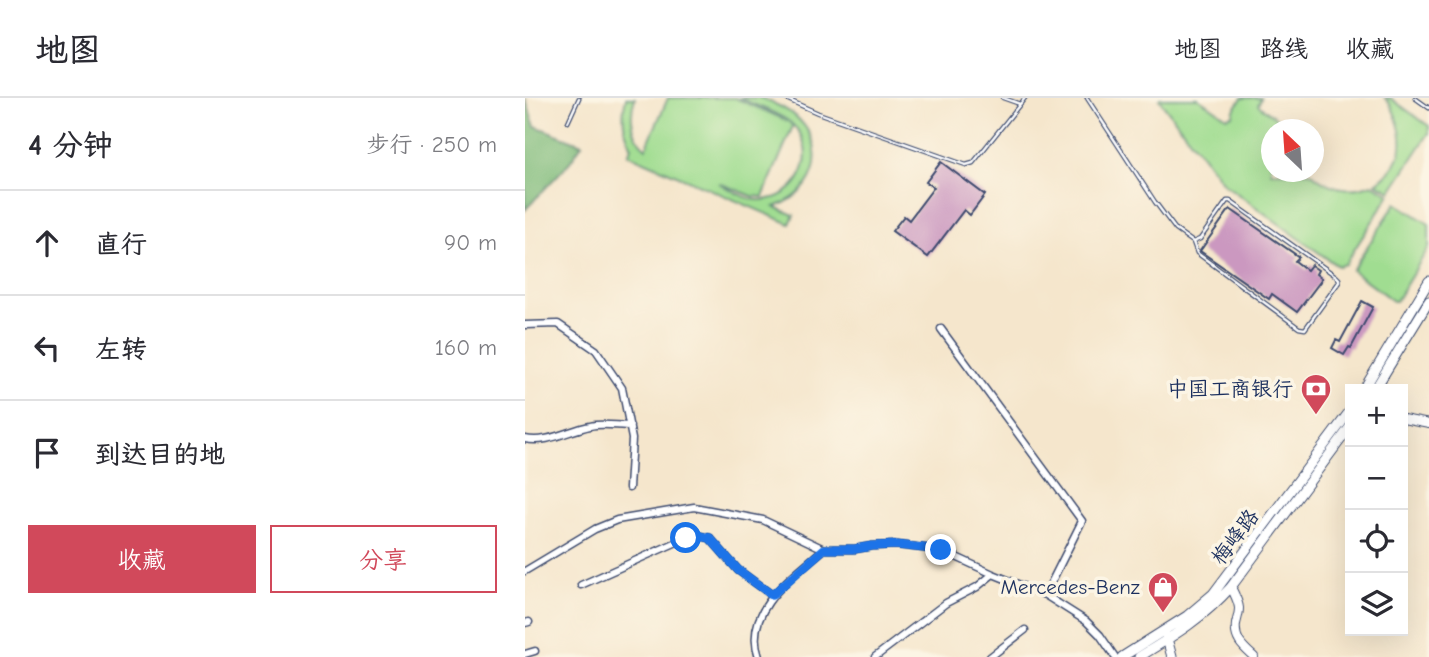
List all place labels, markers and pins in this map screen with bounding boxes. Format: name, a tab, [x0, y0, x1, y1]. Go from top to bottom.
bank icon: 中国工商银行	[1299, 372, 1333, 416]
place label: 中国工商银行	[1167, 377, 1293, 401]
shop icon: Mercedes-Benz	[1146, 570, 1180, 614]
place label: Mercedes-Benz	[1000, 575, 1140, 599]

